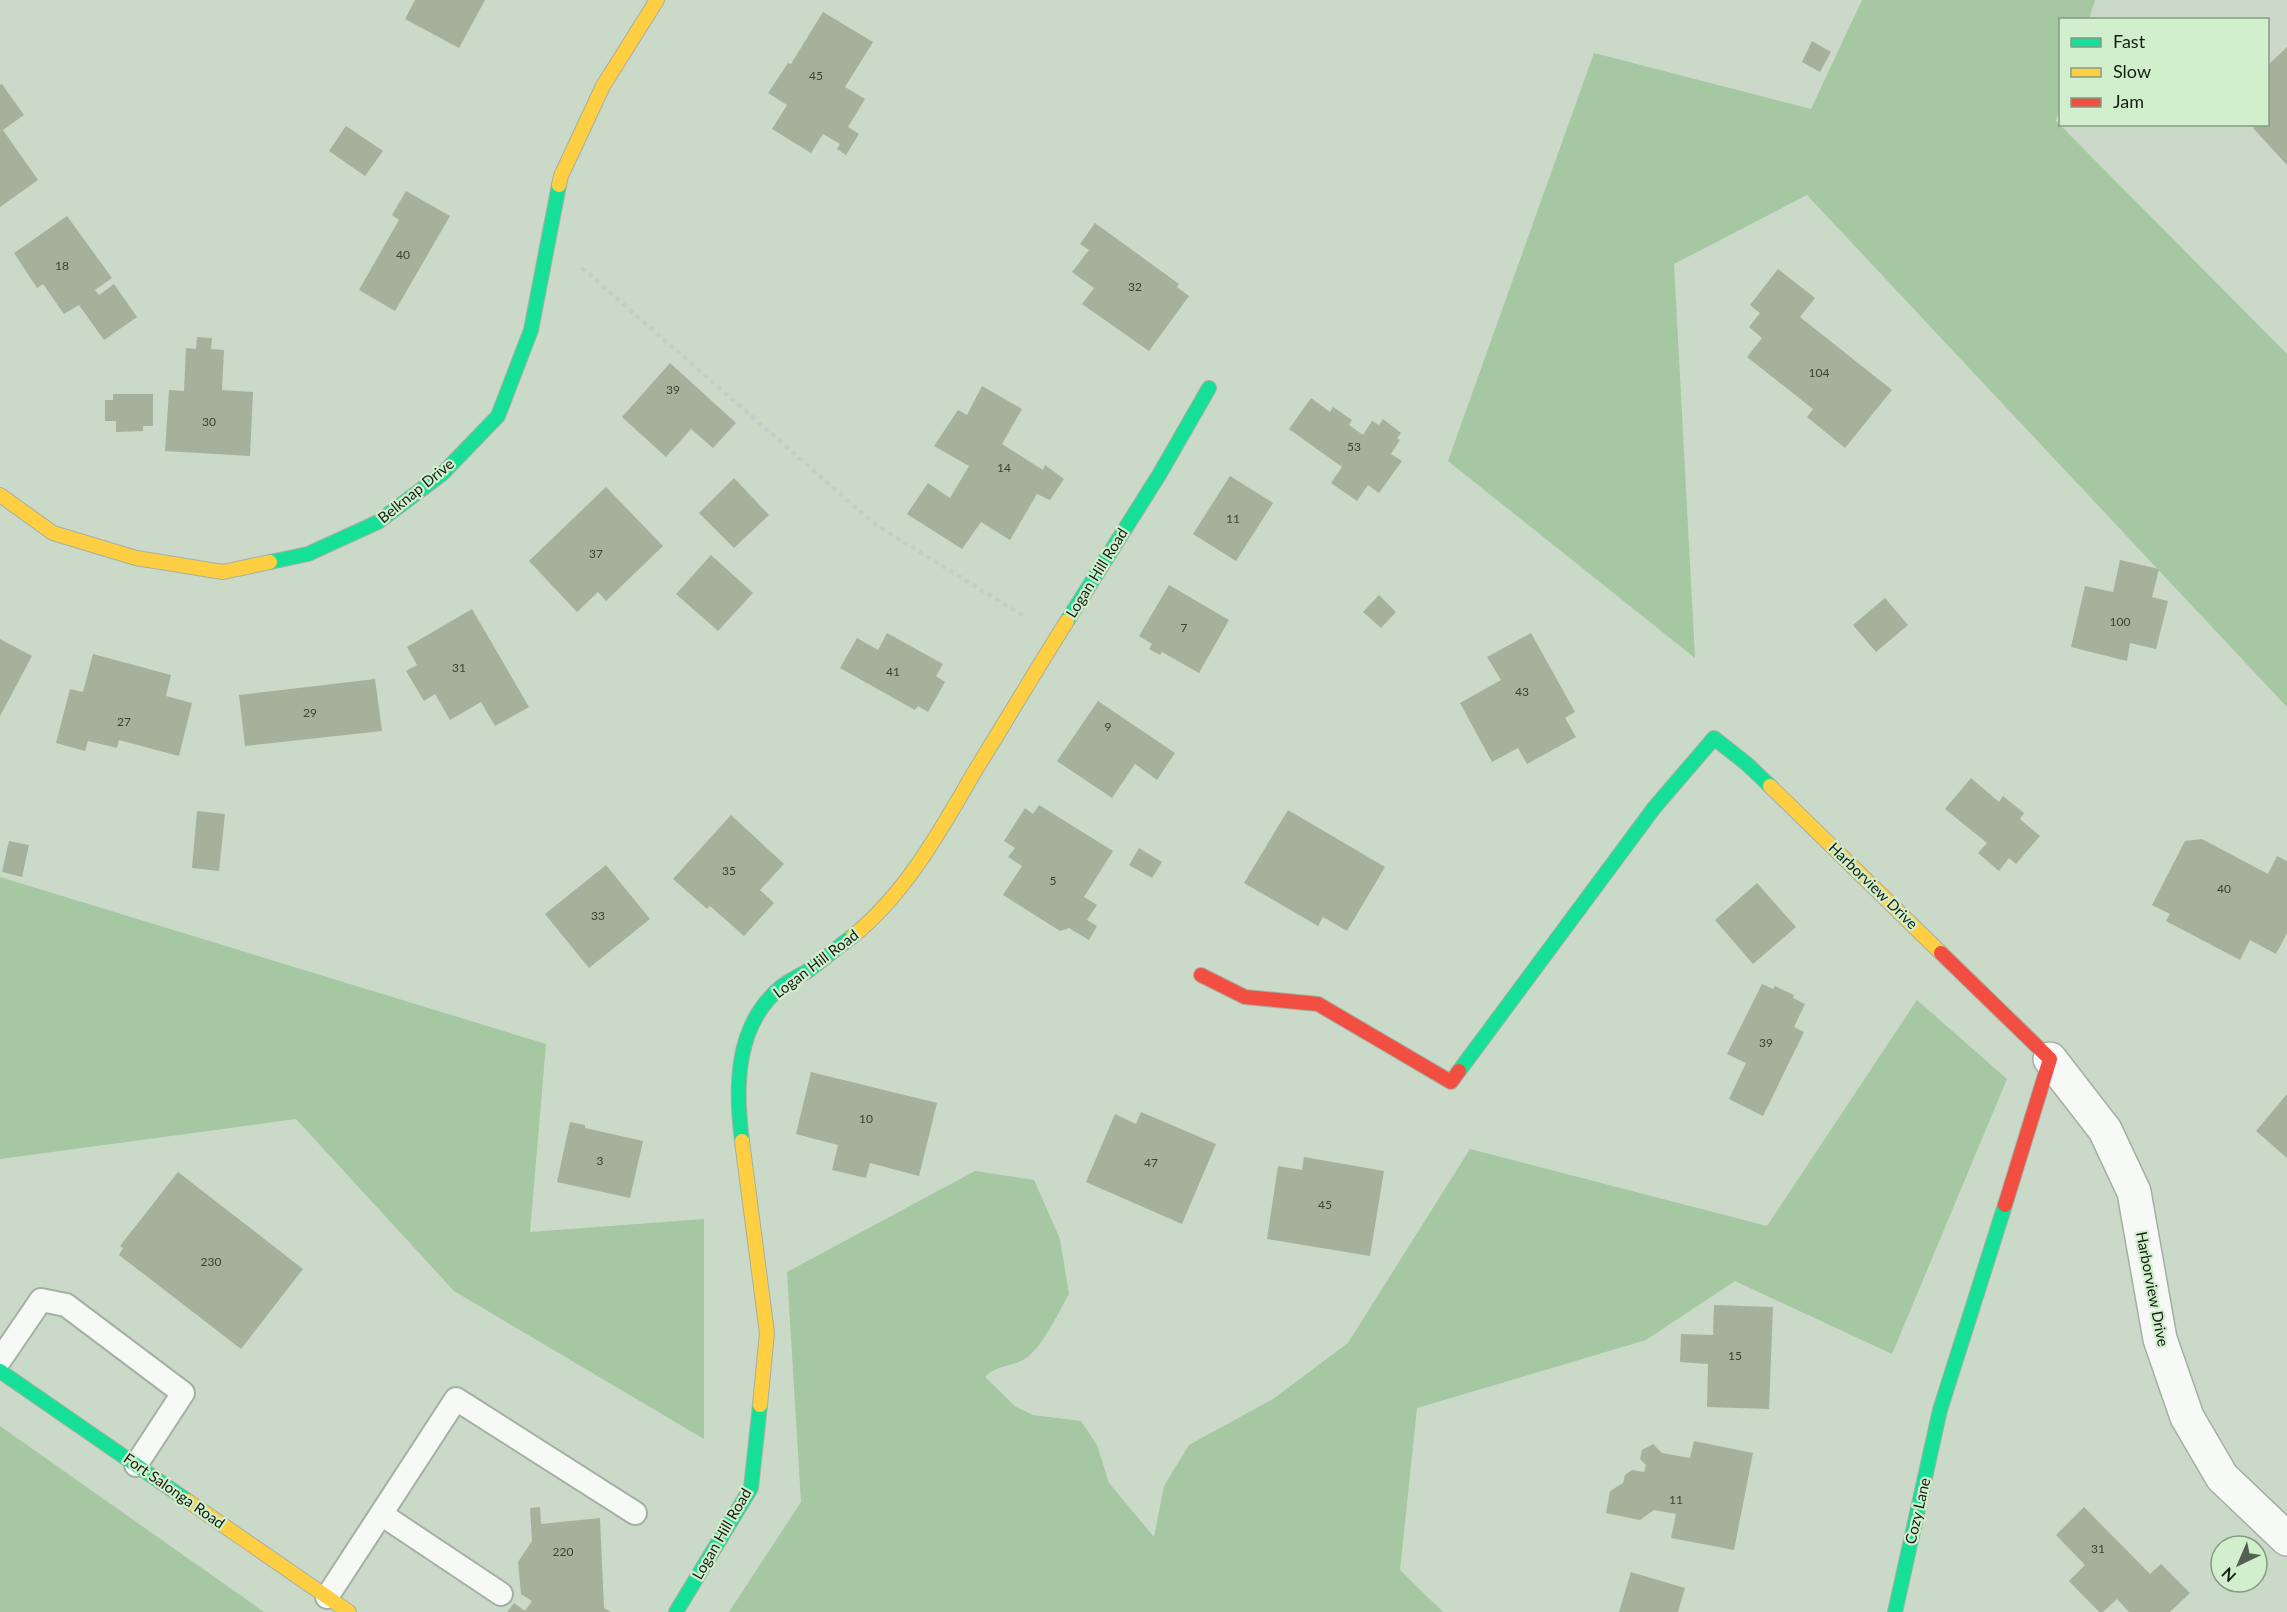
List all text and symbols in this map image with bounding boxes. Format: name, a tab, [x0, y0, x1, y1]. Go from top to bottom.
legend	[2059, 18, 2269, 126]
text: Fast	[2113, 30, 2146, 52]
text: Slow	[2113, 60, 2151, 82]
house number: 45	[809, 68, 823, 83]
text: Jam	[2113, 90, 2144, 112]
house number: 40	[396, 247, 410, 262]
house number: 18	[55, 258, 69, 273]
house number: 32	[1128, 279, 1142, 294]
house number: 104	[1809, 365, 1829, 380]
house number: 39	[666, 382, 680, 397]
house number: 30	[202, 414, 216, 429]
house number: 53	[1347, 439, 1361, 454]
street label: Belknap Drive	[374, 454, 457, 526]
house number: 14	[997, 460, 1011, 475]
house number: 11	[1226, 511, 1240, 526]
street label: Logan Hill Road	[1061, 524, 1131, 621]
house number: 37	[589, 546, 603, 561]
house number: 100	[2110, 614, 2130, 629]
house number: 7	[1181, 620, 1188, 635]
house number: 31	[452, 660, 466, 675]
house number: 41	[886, 664, 900, 679]
house number: 43	[1515, 684, 1529, 699]
house number: 29	[303, 705, 317, 720]
house number: 27	[117, 714, 131, 729]
house number: 9	[1105, 719, 1112, 734]
street label: Harborview Drive	[1825, 838, 1922, 932]
house number: 35	[722, 863, 736, 878]
house number: 5	[1050, 873, 1057, 888]
house number: 40	[2217, 881, 2231, 896]
house number: 33	[591, 908, 605, 923]
street label: Logan Hill Road	[769, 925, 862, 1001]
house number: 39	[1759, 1035, 1773, 1050]
house number: 10	[859, 1111, 873, 1126]
house number: 3	[597, 1153, 604, 1168]
house number: 47	[1144, 1155, 1158, 1170]
house number: 45	[1318, 1197, 1332, 1212]
street label: Harborview Drive	[2133, 1230, 2173, 1348]
house number: 230	[201, 1254, 221, 1269]
house number: 15	[1728, 1348, 1742, 1363]
street label: Fort Salonga Road	[121, 1449, 229, 1532]
street label: Cozy Lane	[1901, 1476, 1933, 1546]
street label: Logan Hill Road	[688, 1485, 754, 1582]
house number: 11	[1669, 1492, 1683, 1507]
north arrow	[2209, 1534, 2269, 1594]
house number: 31	[2091, 1541, 2105, 1556]
house number: 220	[553, 1544, 573, 1559]
text: N	[2217, 1564, 2239, 1586]

